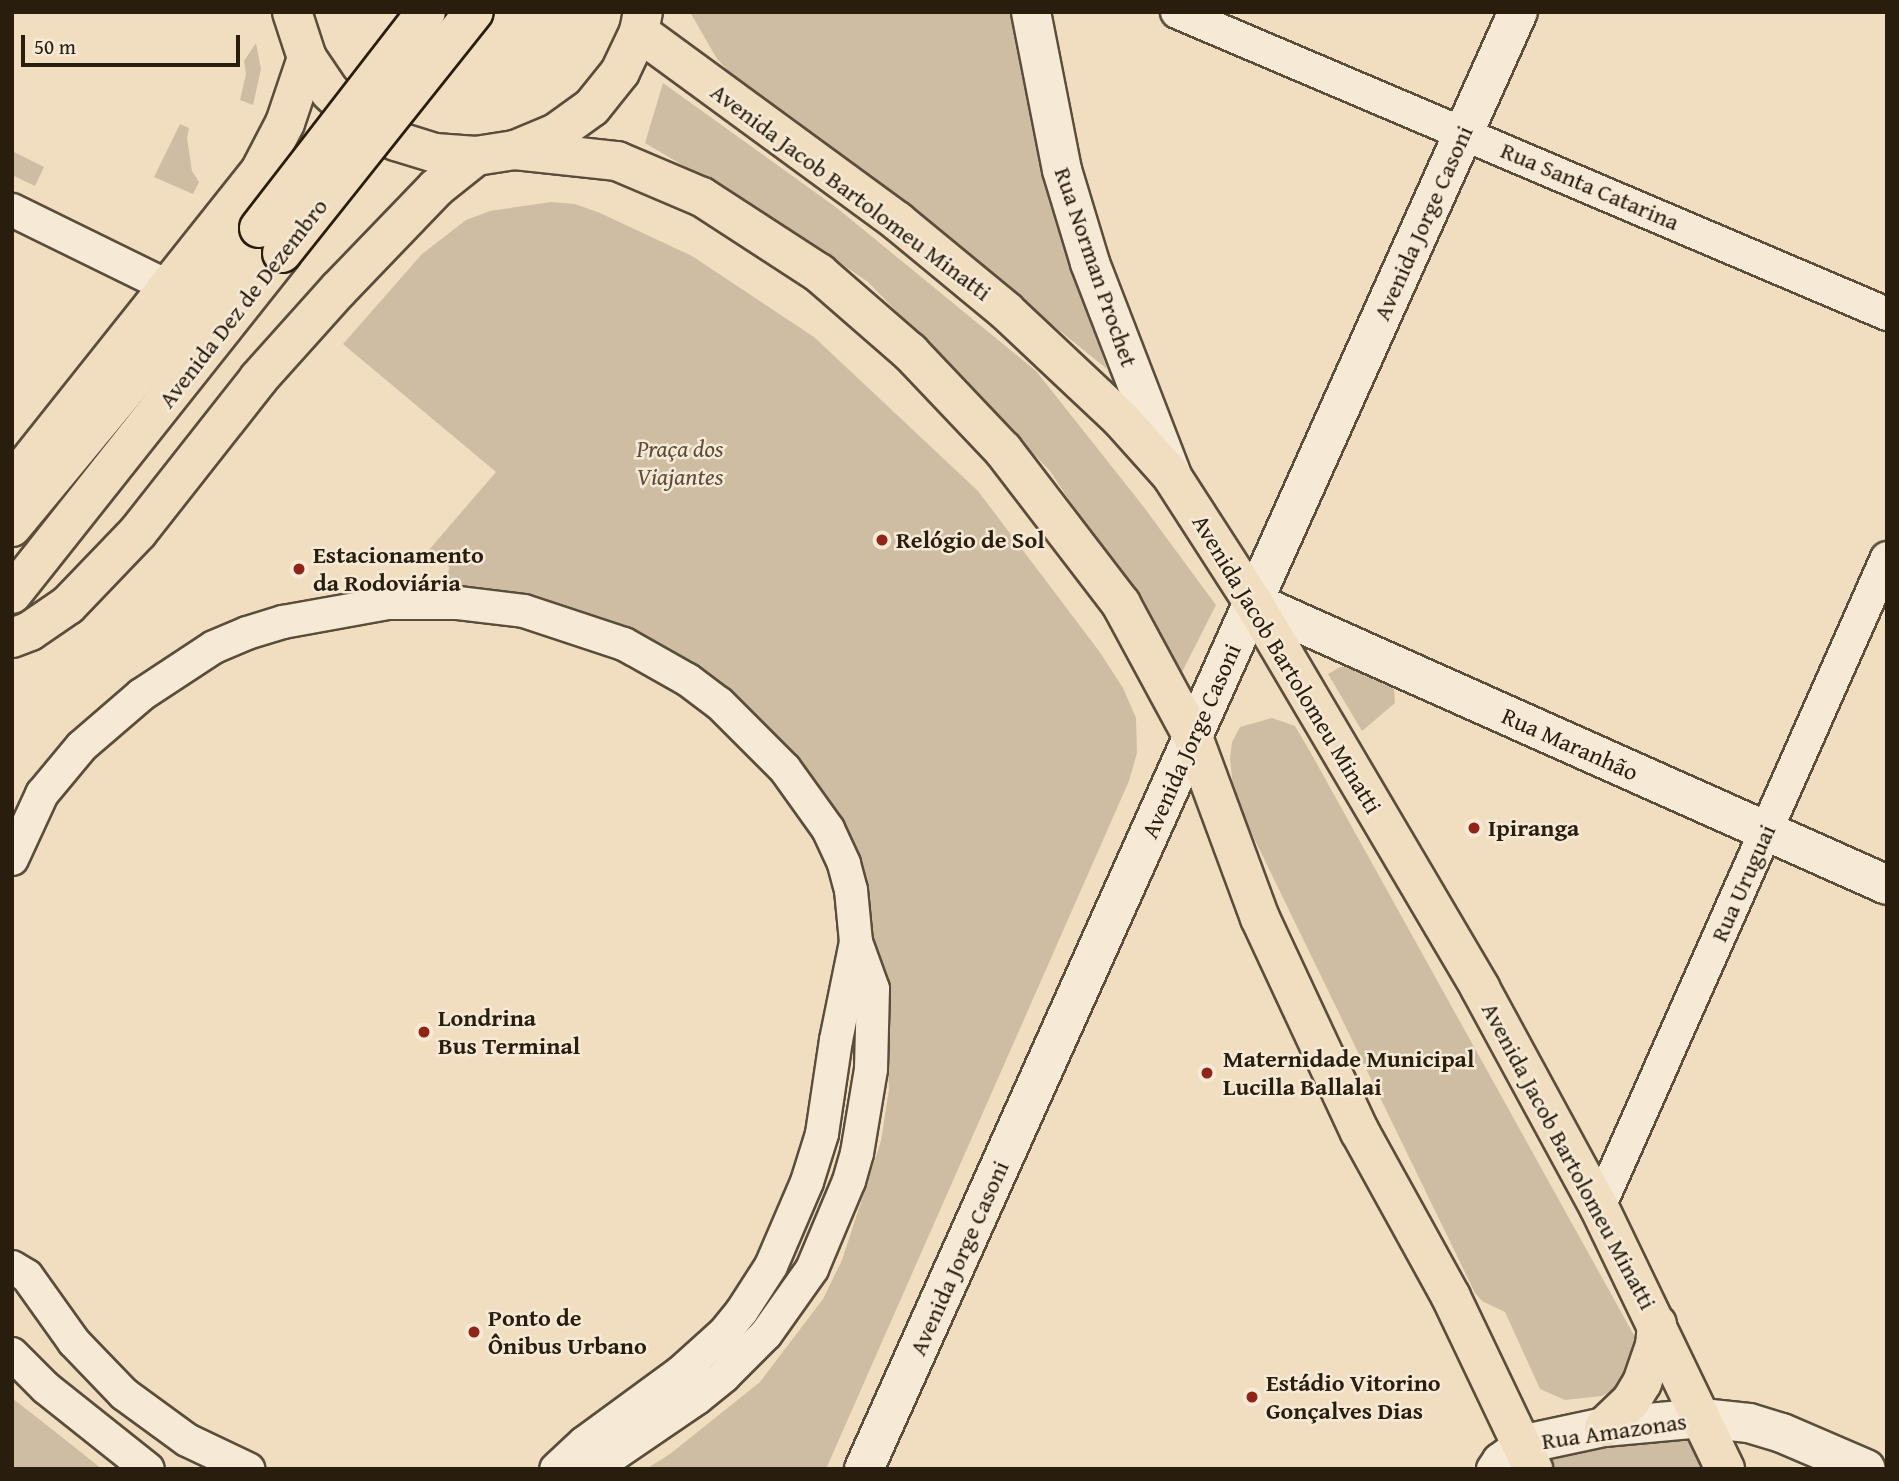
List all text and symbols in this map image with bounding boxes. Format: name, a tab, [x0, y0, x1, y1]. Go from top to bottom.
scale bar	[24, 21, 243, 65]
text: 50 m	[34, 31, 76, 62]
street label: Avenida Jacob Bartolomeu Minatti	[705, 77, 997, 307]
street label: Avenida Jorge Casoni	[1367, 121, 1479, 325]
street label: Rua Santa Catarina	[1497, 135, 1683, 237]
street label: Rua Norman Prochet	[1048, 163, 1144, 371]
street label: Avenida Dez de Dezembro	[152, 192, 334, 414]
park label: Praça dos Viajantes	[637, 435, 723, 491]
street label: Avenida Jacob Bartolomeu Minatti	[1186, 509, 1388, 819]
place label: Relógio de Sol	[896, 526, 1045, 554]
marker: Relógio de Sol	[874, 532, 890, 548]
place label: Estacionamento da Rodoviária	[313, 541, 484, 597]
marker: Estacionamento da Rodoviária	[291, 561, 307, 577]
street label: Avenida Jorge Casoni	[1135, 639, 1247, 843]
street label: Rua Maranhão	[1497, 701, 1643, 787]
place label: Ipiranga	[1488, 814, 1579, 842]
marker: Ipiranga	[1466, 820, 1482, 836]
street label: Rua Uruguai	[1704, 820, 1782, 946]
street label: Avenida Jacob Bartolomeu Minatti	[1476, 997, 1662, 1315]
place label: Londrina Bus Terminal	[438, 1004, 580, 1060]
marker: Londrina Bus Terminal	[416, 1024, 432, 1040]
place label: Maternidade Municipal Lucilla Ballalai	[1223, 1045, 1474, 1101]
marker: Maternidade Municipal Lucilla Ballalai	[1197, 1063, 1217, 1083]
street label: Avenida Jorge Casoni	[903, 1156, 1015, 1360]
place label: Ponto de Ônibus Urbano	[488, 1304, 647, 1360]
marker: Ponto de Ônibus Urbano	[466, 1324, 482, 1340]
place label: Estádio Vitorino Gonçalves Dias	[1266, 1369, 1441, 1425]
marker: Estádio Vitorino Gonçalves Dias	[1244, 1389, 1260, 1405]
street label: Rua Amazonas	[1540, 1407, 1688, 1455]

